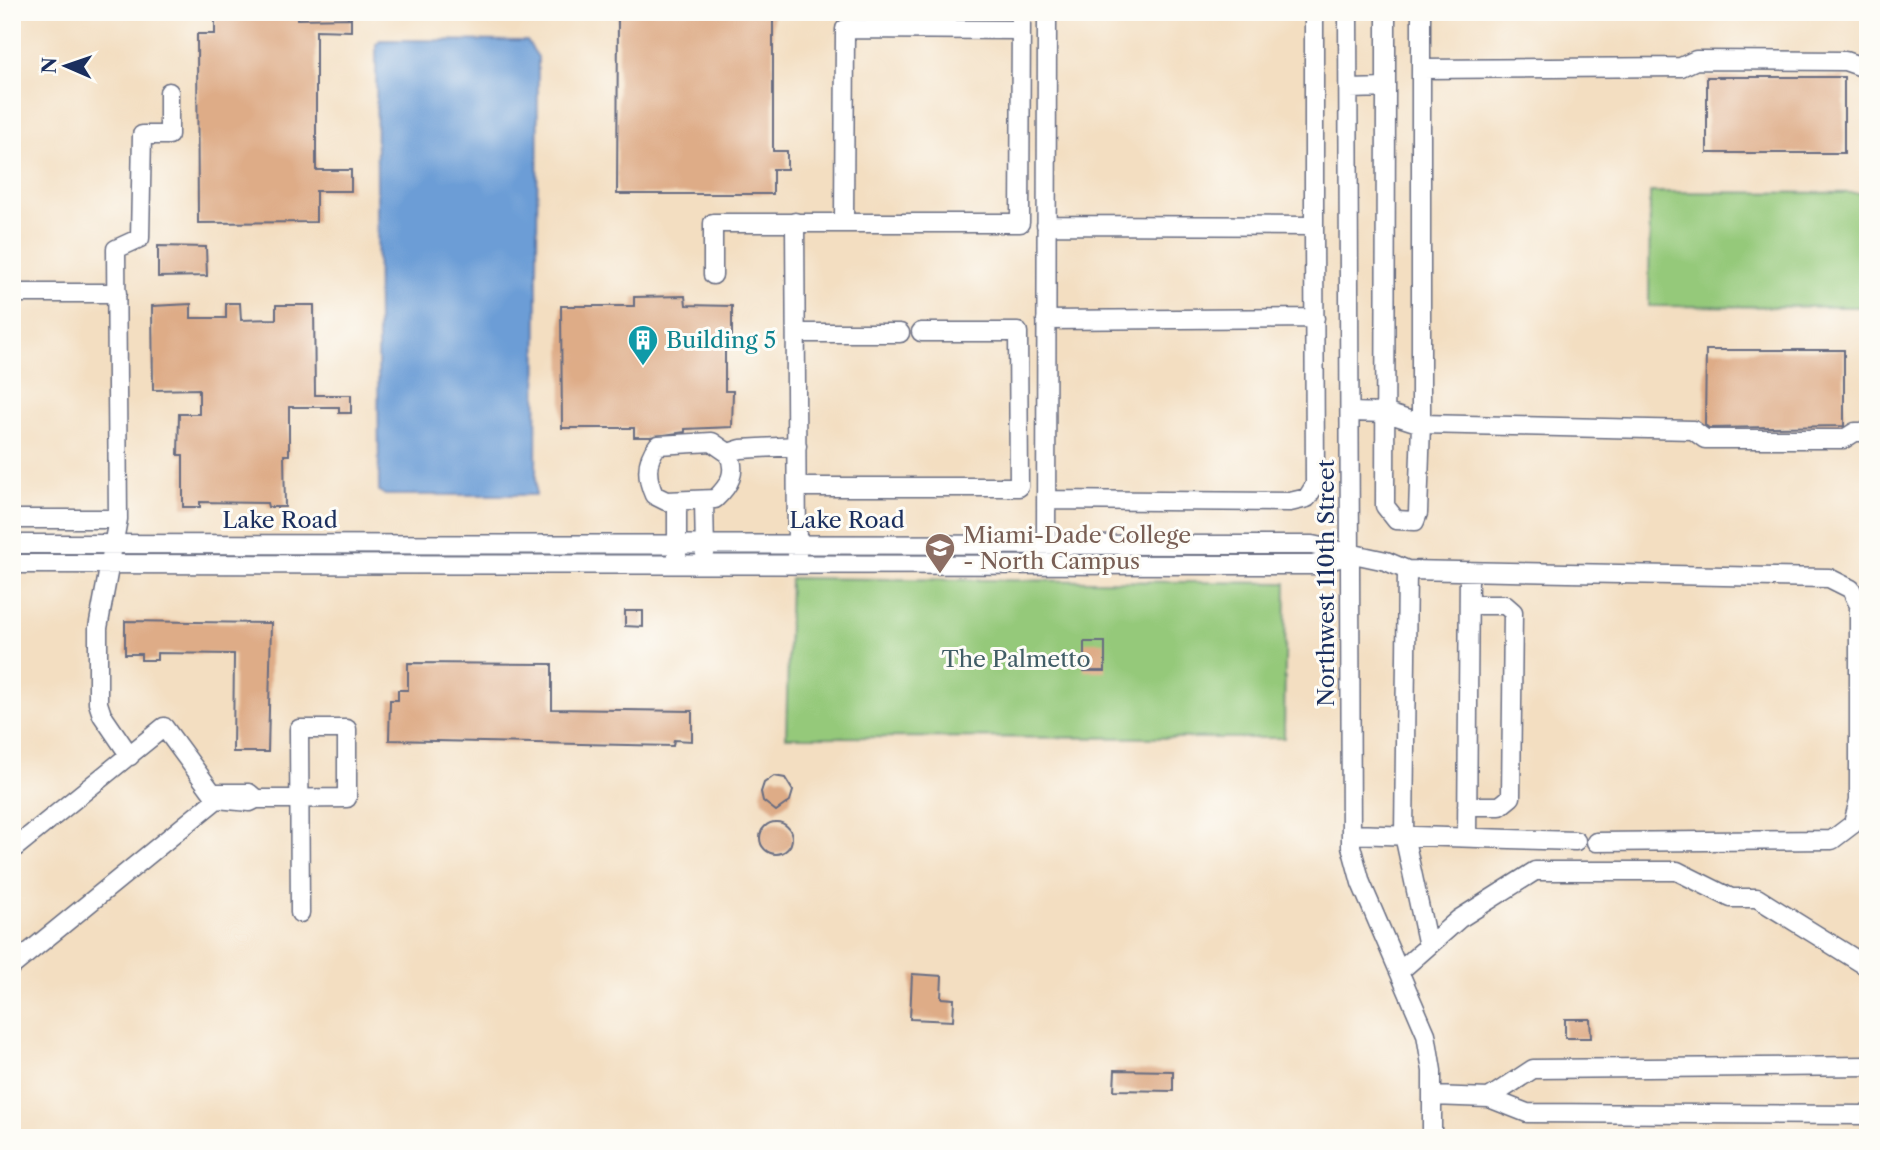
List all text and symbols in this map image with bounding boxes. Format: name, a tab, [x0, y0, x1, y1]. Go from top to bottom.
north arrow	[32, 32, 102, 102]
text: N	[38, 57, 61, 74]
building icon: Building 5	[626, 323, 660, 367]
place label: Building 5	[666, 326, 776, 354]
street label: Northwest 110th Street	[1312, 459, 1340, 707]
street label: Lake Road	[222, 506, 338, 534]
street label: Lake Road	[789, 506, 905, 534]
place label: Miami-Dade College - North Campus	[963, 521, 1191, 575]
school or university icon: Miami-Dade College - North Campus	[923, 531, 957, 575]
park label: The Palmetto	[941, 645, 1091, 673]

